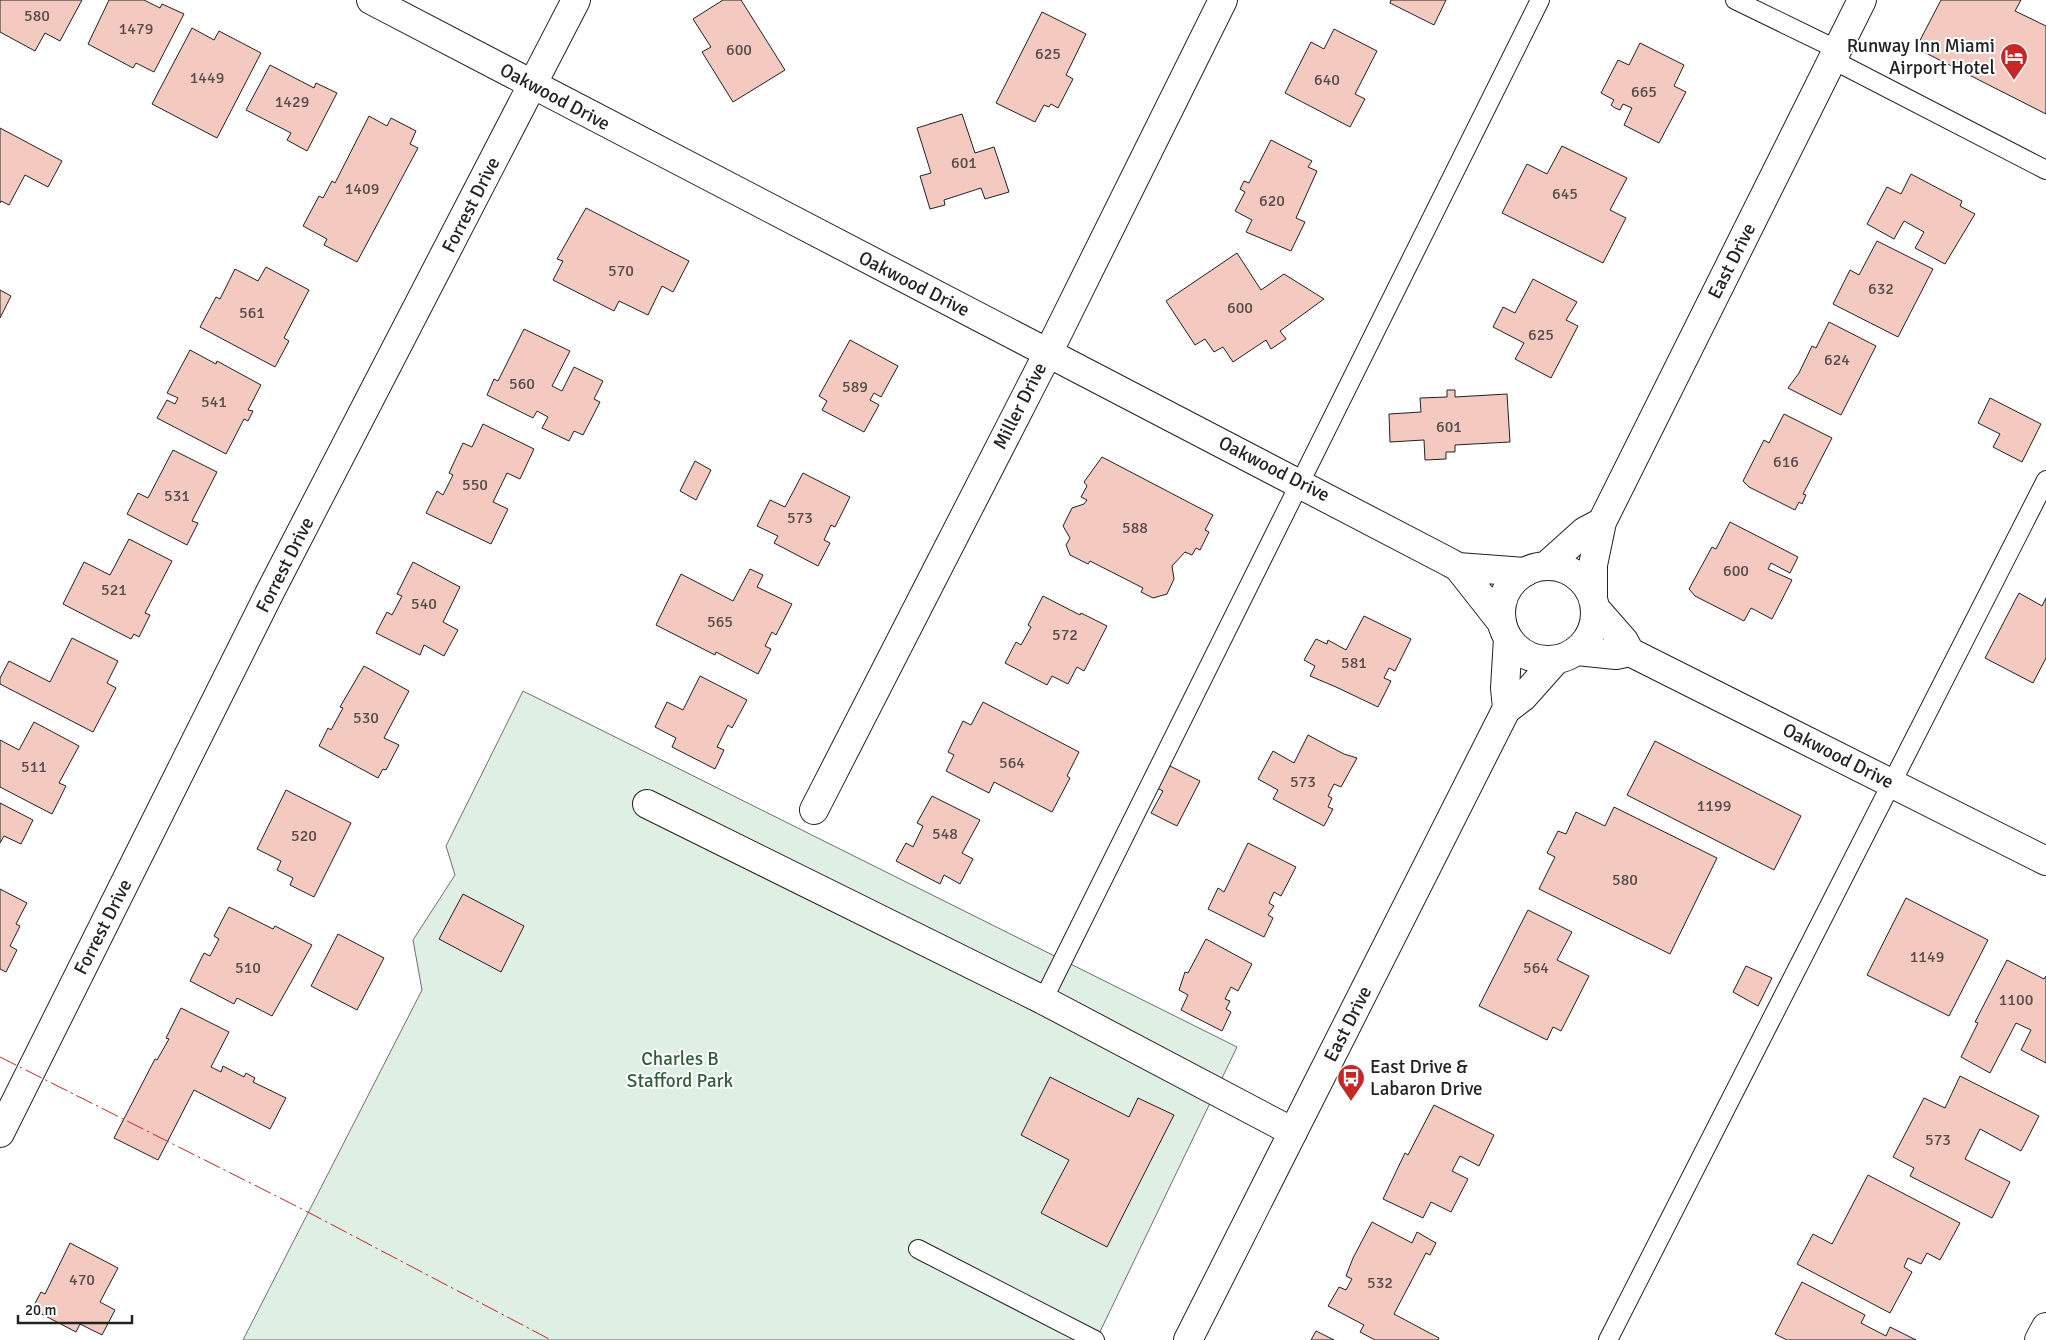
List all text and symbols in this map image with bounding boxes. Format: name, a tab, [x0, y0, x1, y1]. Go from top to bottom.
house number: 580	[24, 6, 50, 26]
house number: 1479	[119, 19, 153, 39]
place label: Runway Inn Miami Airport Hotel	[1847, 34, 1995, 80]
house number: 600	[726, 40, 752, 60]
hotel icon: Runway Inn Miami Airport Hotel	[1999, 42, 2029, 81]
house number: 625	[1035, 44, 1061, 64]
street label: Oakwood Drive	[496, 58, 614, 136]
house number: 1449	[190, 68, 224, 88]
house number: 640	[1314, 70, 1340, 90]
house number: 665	[1631, 82, 1657, 102]
house number: 1429	[275, 92, 309, 112]
street label: Forrest Drive	[437, 153, 505, 257]
house number: 601	[951, 153, 977, 173]
house number: 1409	[345, 179, 379, 199]
house number: 645	[1552, 184, 1578, 204]
house number: 620	[1259, 191, 1285, 211]
street label: East Drive	[1703, 219, 1761, 303]
street label: Oakwood Drive	[854, 246, 974, 322]
house number: 570	[608, 261, 634, 281]
house number: 632	[1868, 279, 1894, 299]
house number: 600	[1227, 298, 1253, 318]
house number: 561	[239, 303, 265, 323]
house number: 625	[1528, 325, 1554, 345]
house number: 624	[1824, 350, 1850, 370]
street label: Miller Drive	[988, 358, 1052, 454]
house number: 560	[509, 374, 535, 394]
house number: 589	[842, 377, 868, 397]
house number: 541	[201, 392, 227, 412]
house number: 601	[1436, 417, 1462, 437]
street label: Oakwood Drive	[1214, 431, 1334, 507]
house number: 616	[1773, 452, 1799, 472]
house number: 550	[462, 475, 488, 495]
house number: 531	[164, 486, 190, 506]
house number: 573	[787, 508, 813, 528]
street label: Forrest Drive	[251, 513, 319, 617]
house number: 588	[1122, 518, 1148, 538]
house number: 600	[1723, 561, 1749, 581]
house number: 521	[101, 580, 127, 600]
house number: 540	[411, 594, 437, 614]
house number: 565	[707, 612, 733, 632]
house number: 572	[1052, 625, 1078, 645]
house number: 581	[1341, 653, 1367, 673]
house number: 530	[353, 708, 379, 728]
street label: Oakwood Drive	[1778, 718, 1898, 794]
house number: 564	[999, 753, 1025, 773]
house number: 511	[21, 757, 47, 777]
house number: 573	[1290, 772, 1316, 792]
house number: 1199	[1697, 796, 1731, 816]
house number: 548	[932, 824, 958, 844]
house number: 520	[291, 826, 317, 846]
house number: 580	[1612, 870, 1638, 890]
street label: Forrest Drive	[69, 875, 137, 979]
house number: 1149	[1910, 947, 1944, 967]
house number: 510	[235, 958, 261, 978]
house number: 564	[1523, 958, 1549, 978]
street label: East Drive	[1319, 982, 1377, 1066]
house number: 1100	[1999, 990, 2033, 1010]
park label: Charles B Stafford Park	[627, 1047, 734, 1093]
place label: East Drive & Labaron Drive	[1370, 1055, 1483, 1101]
bus stop icon: East Drive & Labaron Drive	[1336, 1063, 1366, 1102]
house number: 573	[1925, 1130, 1951, 1150]
house number: 470	[69, 1270, 95, 1290]
house number: 532	[1367, 1273, 1393, 1293]
scale bar	[18, 1292, 131, 1324]
text: 20 m	[25, 1301, 56, 1319]

